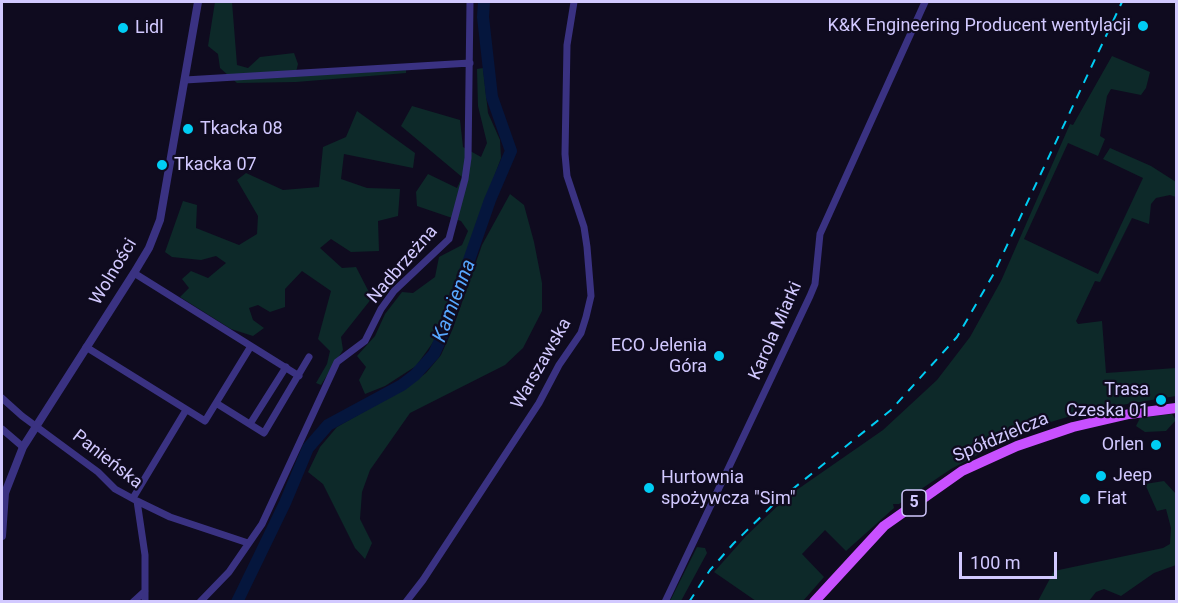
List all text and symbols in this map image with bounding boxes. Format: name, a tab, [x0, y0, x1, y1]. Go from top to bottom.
place label: K&K Engineering Producent wentylacji	[828, 15, 1131, 37]
place label: Lidl	[135, 17, 164, 39]
marker: K&K Engineering Producent wentylacji	[1136, 19, 1150, 33]
marker: Lidl	[116, 21, 130, 35]
place label: Tkacka 08	[200, 118, 283, 140]
marker: Tkacka 08	[181, 122, 195, 136]
place label: Tkacka 07	[174, 154, 257, 176]
marker: Tkacka 07	[155, 158, 169, 172]
street label: Nadbrzeżna	[363, 222, 443, 308]
street label: Wolności	[86, 235, 142, 309]
water label: Kamienna	[428, 256, 482, 346]
street label: Karola Miarki	[745, 278, 807, 384]
street label: Warszawska	[507, 315, 577, 413]
place label: ECO Jelenia Góra	[611, 335, 707, 378]
marker: ECO Jelenia Góra	[712, 349, 726, 363]
place label: Trasa Czeska 01	[1066, 379, 1149, 422]
marker: Trasa Czeska 01	[1154, 393, 1168, 407]
street label: Spółdzielcza	[950, 408, 1052, 468]
street label: Panieńska	[68, 426, 146, 494]
place label: Orlen	[1102, 434, 1144, 456]
marker: Orlen	[1149, 438, 1163, 452]
place label: Jeep	[1113, 465, 1152, 487]
place label: Hurtownia spożywcza "Sim"	[661, 467, 796, 510]
marker: Jeep	[1094, 469, 1108, 483]
marker: Hurtownia spożywcza "Sim"	[642, 481, 656, 495]
place label: Fiat	[1097, 488, 1127, 510]
road number: 5	[902, 490, 926, 516]
marker: Fiat	[1078, 492, 1092, 506]
scale bar	[962, 540, 1060, 578]
text: 100 m	[970, 552, 1021, 573]

